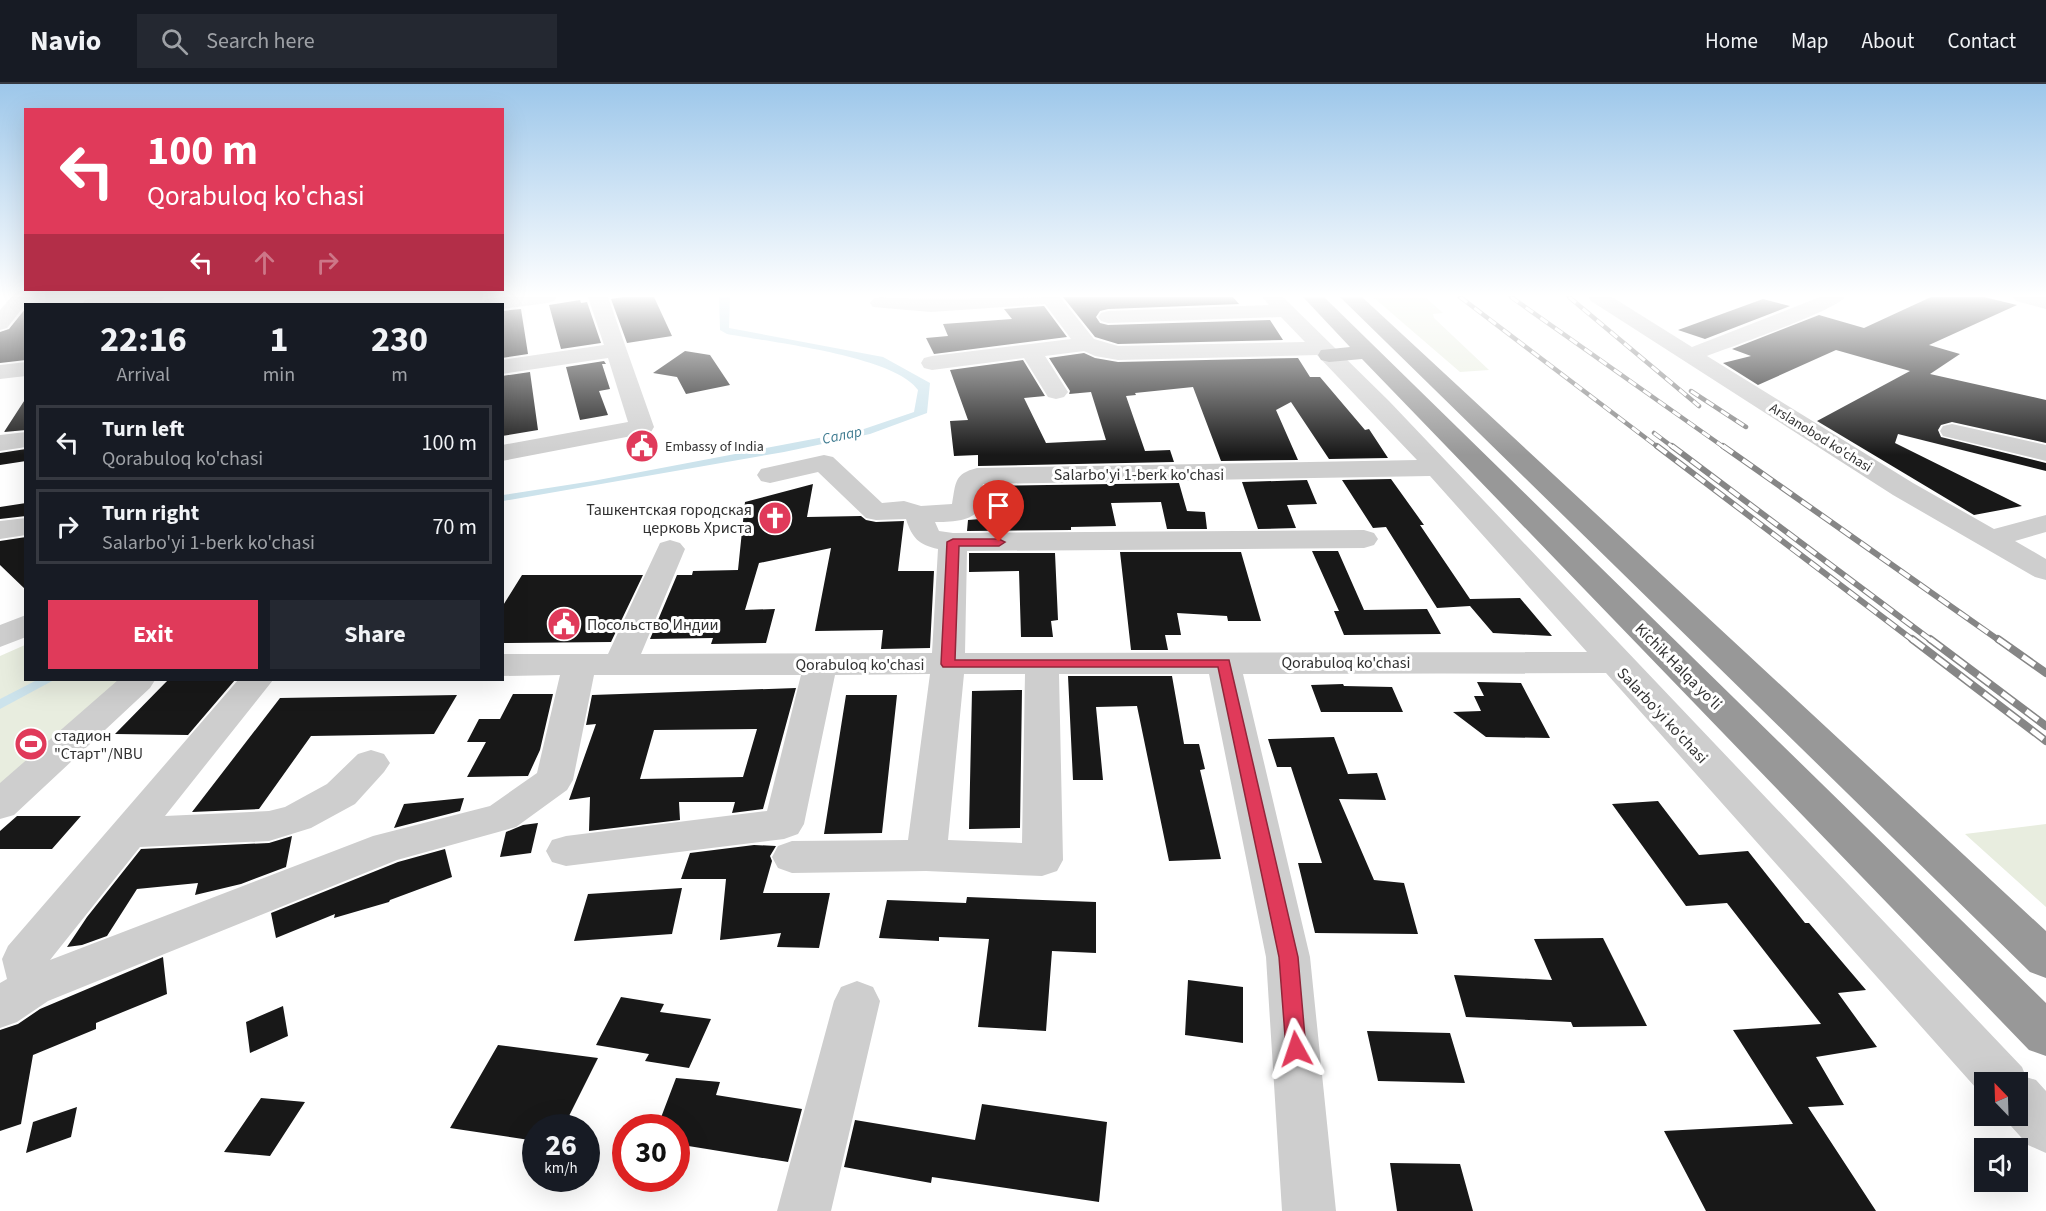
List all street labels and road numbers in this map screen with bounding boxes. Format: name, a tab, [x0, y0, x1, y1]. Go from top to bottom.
street label: Arslanobod ko'chasi	[1765, 398, 1876, 477]
street label: Salarbo'yi 1-berk ko'chasi	[1054, 464, 1224, 486]
street label: Kichik Halqa yo'li	[1630, 618, 1727, 715]
street label: Qorabuloq ko'chasi	[1282, 652, 1410, 674]
street label: Qorabuloq ko'chasi	[796, 654, 924, 676]
street label: Salarbo'yi ko'chasi	[1612, 663, 1713, 769]

